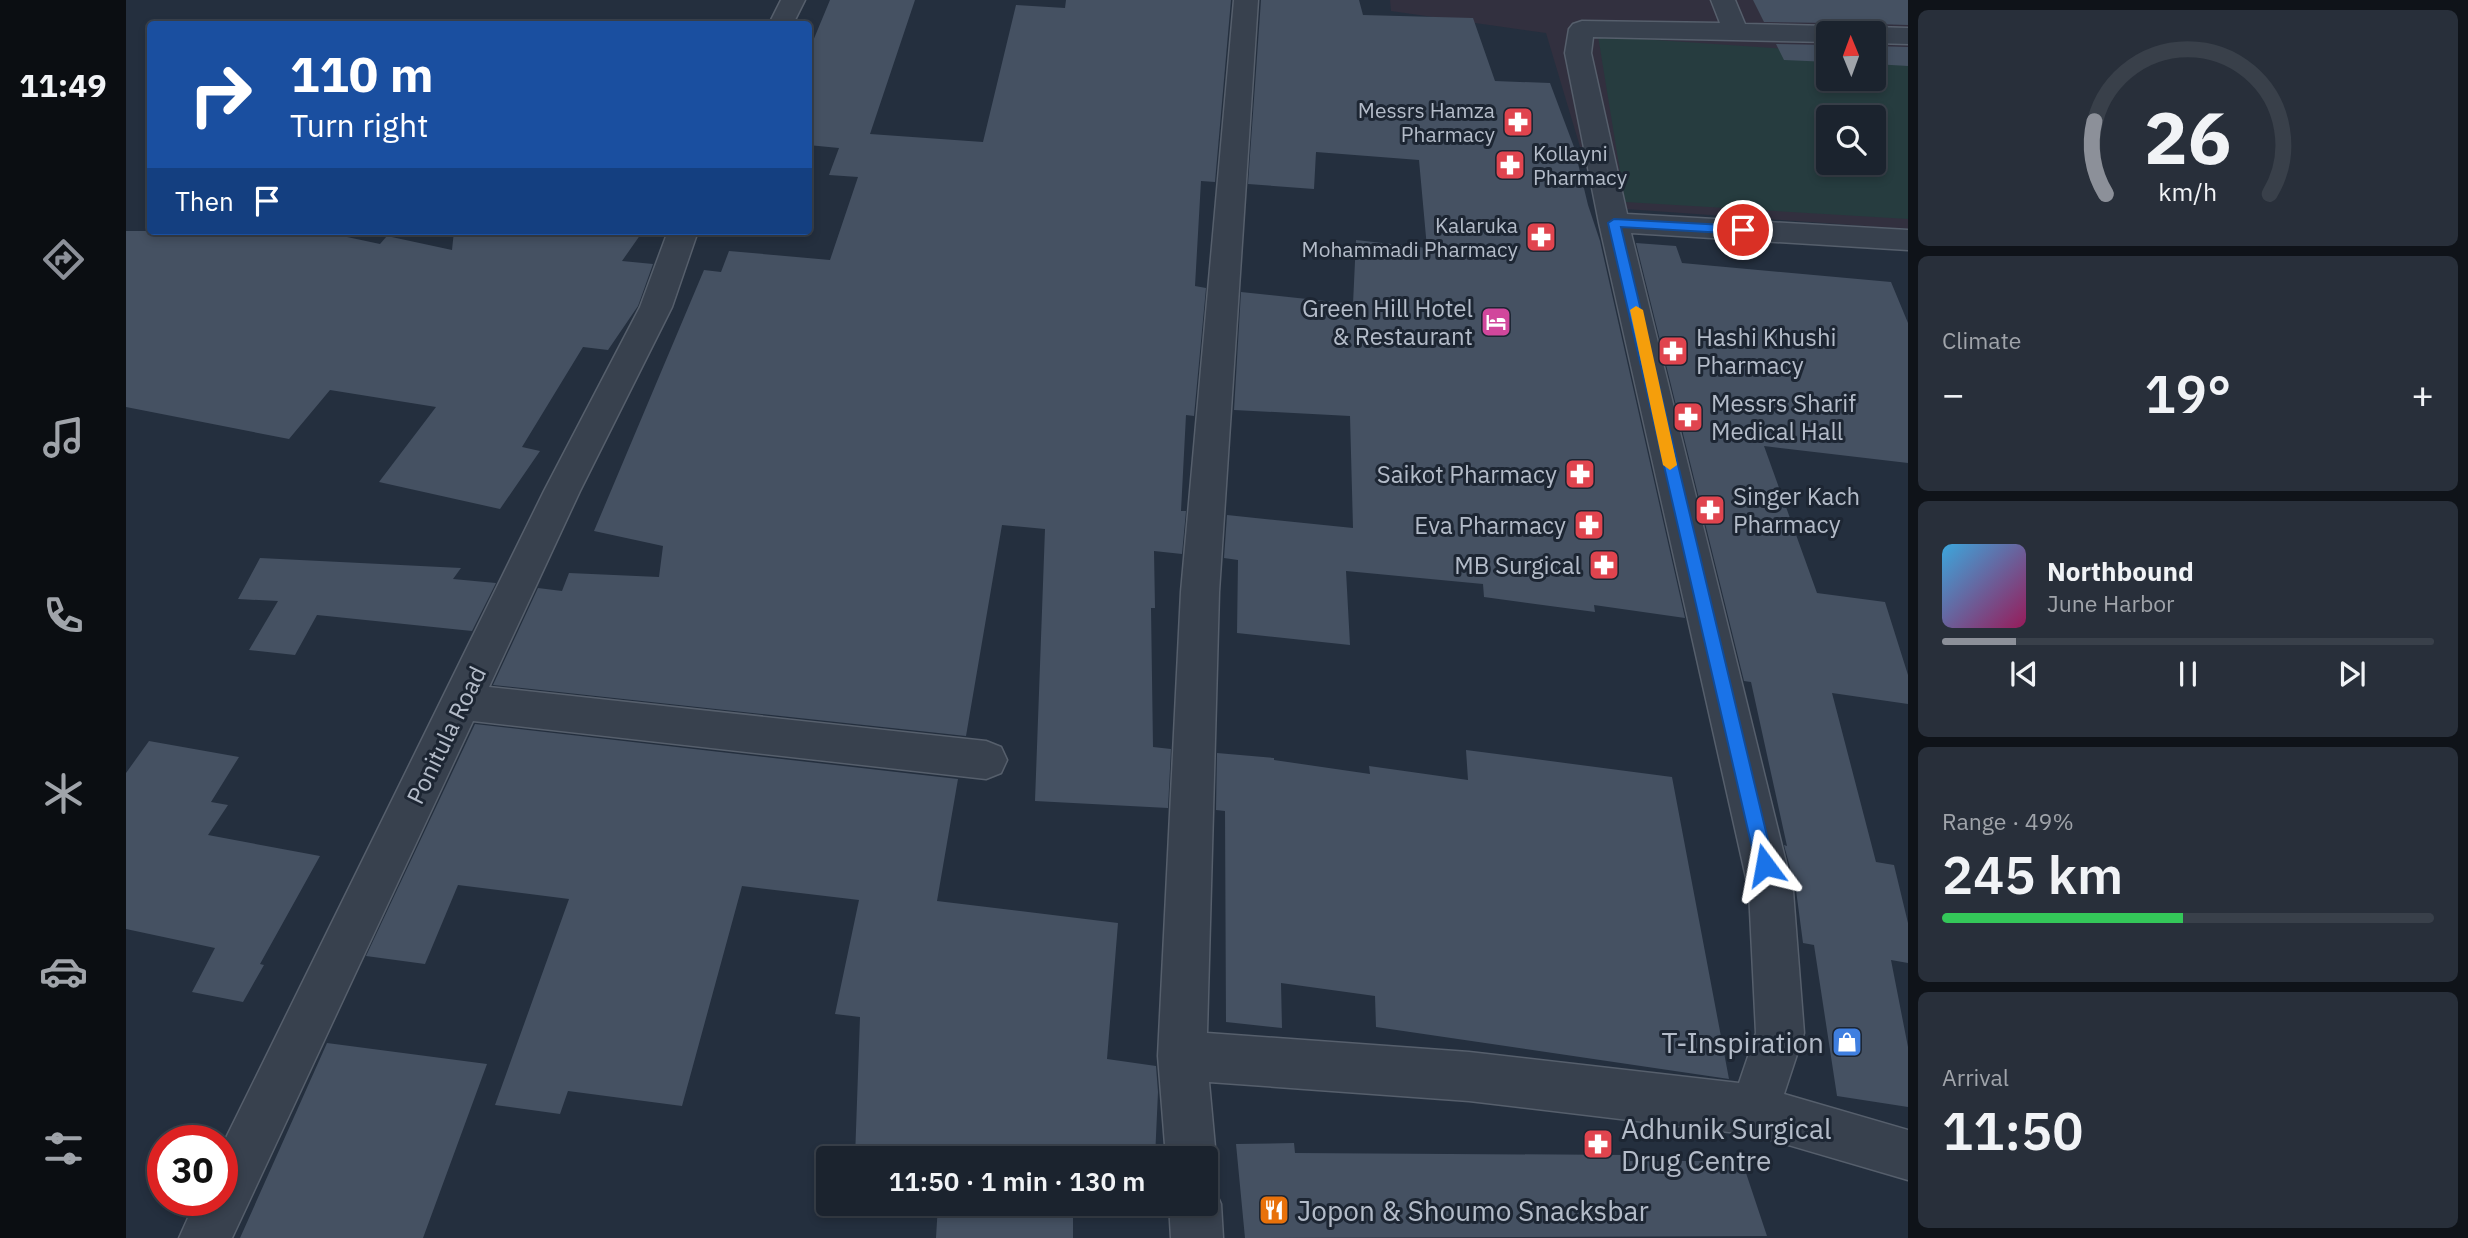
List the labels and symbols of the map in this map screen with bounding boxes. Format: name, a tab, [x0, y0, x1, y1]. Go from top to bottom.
north arrow	[1816, 21, 1886, 91]
place label: Messrs Hamza Pharmacy	[1358, 96, 1496, 148]
pharmacy icon: Messrs Hamza Pharmacy	[1501, 105, 1535, 139]
place label: Kollayni Pharmacy	[1533, 139, 1628, 191]
pharmacy icon: Kollayni Pharmacy	[1493, 148, 1527, 182]
pin	[1713, 200, 1773, 260]
place label: Kalaruka Mohammadi Pharmacy	[1302, 211, 1519, 263]
pharmacy icon: Kalaruka Mohammadi Pharmacy	[1524, 220, 1558, 254]
place label: Green Hill Hotel & Restaurant	[1302, 292, 1473, 352]
hotel icon: Green Hill Hotel & Restaurant	[1479, 305, 1513, 339]
place label: Hashi Khushi Pharmacy	[1696, 321, 1837, 381]
pharmacy icon: Hashi Khushi Pharmacy	[1656, 334, 1690, 368]
place label: Messrs Sharif Medical Hall	[1711, 387, 1856, 447]
pharmacy icon: Messrs Sharif Medical Hall	[1671, 400, 1705, 434]
pharmacy icon: Saikot Pharmacy	[1563, 457, 1597, 491]
place label: Saikot Pharmacy	[1377, 458, 1557, 490]
place label: Singer Kach Pharmacy	[1733, 480, 1860, 540]
pharmacy icon: Singer Kach Pharmacy	[1693, 493, 1727, 527]
pharmacy icon: Eva Pharmacy	[1572, 508, 1606, 542]
place label: Eva Pharmacy	[1414, 509, 1566, 541]
pharmacy icon: MB Surgical	[1587, 548, 1621, 582]
place label: MB Surgical	[1454, 549, 1581, 581]
street label: Ponitula Road	[399, 661, 493, 809]
position arrow	[1728, 828, 1802, 902]
place label: T-Inspiration	[1662, 1024, 1824, 1061]
shop icon: T-Inspiration	[1830, 1025, 1864, 1059]
place label: Adhunik Surgical Drug Centre	[1621, 1110, 1832, 1179]
speed limit sign: 30	[147, 1125, 238, 1216]
pharmacy icon: Adhunik Surgical Drug Centre	[1581, 1127, 1615, 1161]
place label: Jopon & Shoumo Snacksbar	[1297, 1192, 1649, 1229]
restaurant icon: Jopon & Shoumo Snacksbar	[1257, 1193, 1291, 1227]

